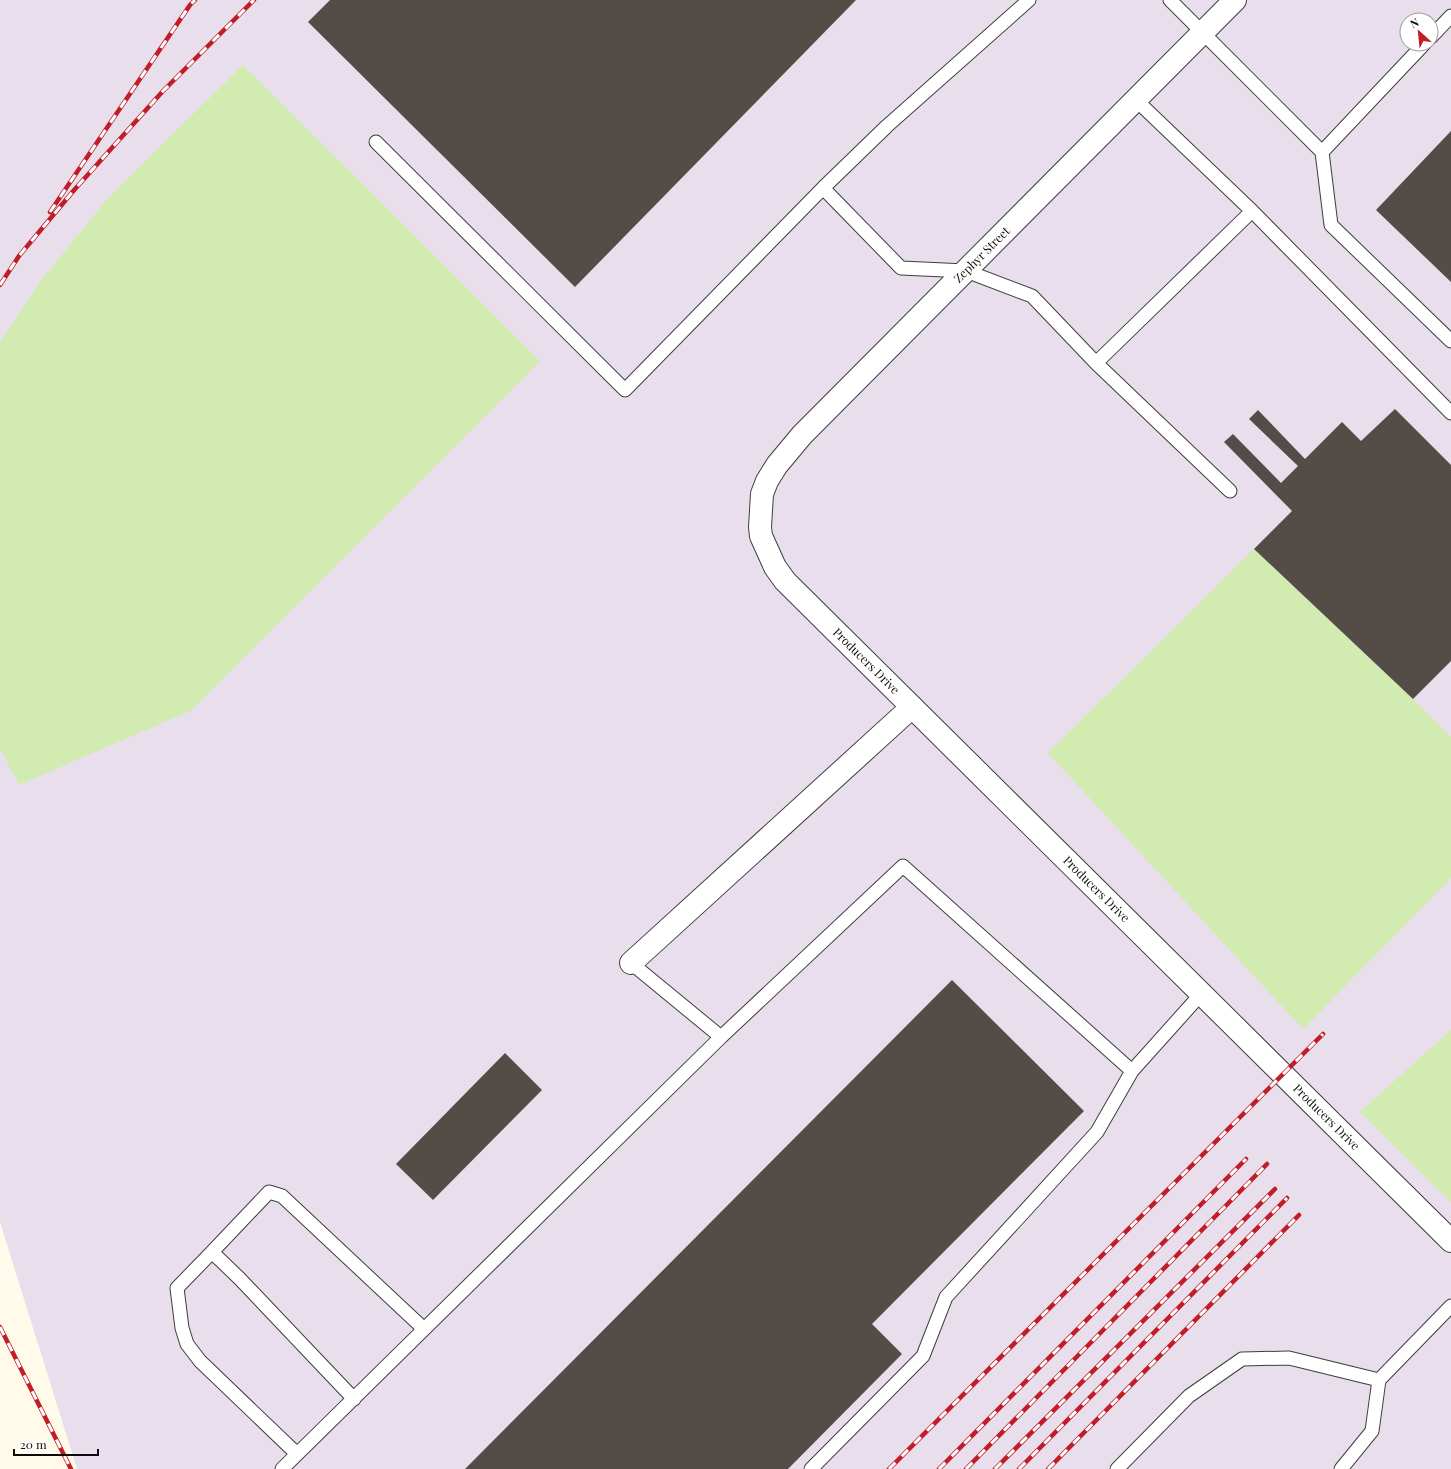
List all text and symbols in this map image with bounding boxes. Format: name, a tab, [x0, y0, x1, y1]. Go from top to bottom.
north arrow	[1399, 12, 1439, 52]
text: N	[1407, 14, 1421, 31]
street label: Zephyr Street	[950, 222, 1013, 286]
street label: Producers Drive	[830, 624, 904, 697]
street label: Producers Drive	[1060, 852, 1134, 925]
street label: Producers Drive	[1290, 1080, 1364, 1153]
scale bar	[14, 1431, 98, 1457]
text: 20 m	[20, 1436, 47, 1452]

